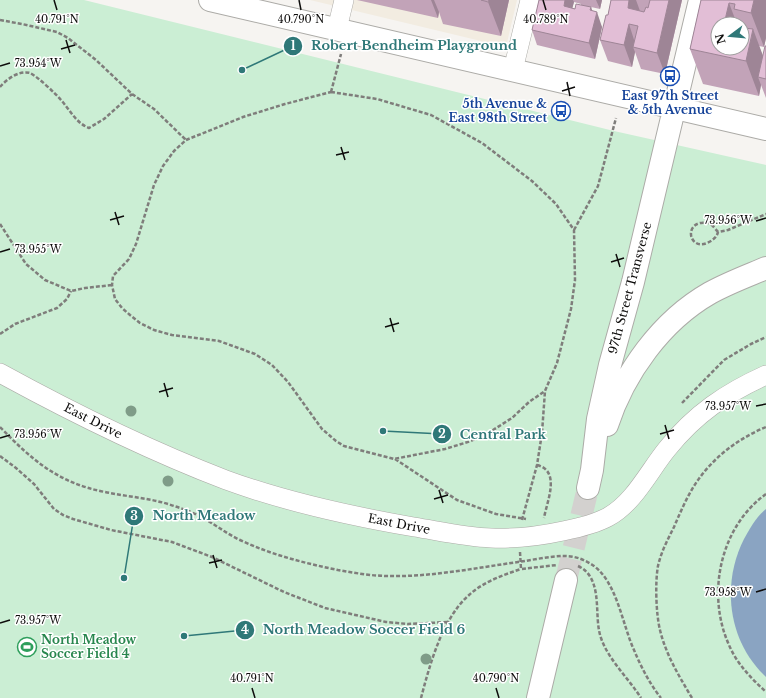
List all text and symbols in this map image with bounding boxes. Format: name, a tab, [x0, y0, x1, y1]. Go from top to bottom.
text: 40.791°N	[35, 13, 79, 26]
text: 40.790°N	[278, 13, 324, 26]
text: 40.789°N	[523, 13, 569, 26]
north arrow	[710, 16, 750, 56]
text: N	[712, 31, 729, 46]
callout: Robert Bendheim Playground	[283, 33, 525, 58]
text: Robert Bendheim Playground	[311, 37, 517, 54]
text: 1	[290, 38, 296, 53]
text: 73.954°W	[15, 57, 62, 70]
bus stop icon: East 97th Street & 5th Avenue	[659, 65, 681, 87]
place label: East 97th Street & 5th Avenue	[621, 88, 719, 117]
place label: 5th Avenue & East 98th Street	[449, 96, 547, 125]
bus stop icon: 5th Avenue & East 98th Street	[550, 100, 572, 122]
text: 73.956°W	[704, 214, 752, 227]
street label: 97th Street Transverse	[605, 220, 654, 355]
text: 73.955°W	[15, 243, 62, 256]
street label: East Drive	[62, 400, 125, 442]
text: 73.957°W	[705, 400, 751, 413]
callout: Central Park	[432, 422, 554, 447]
text: 2	[438, 426, 446, 441]
text: Central Park	[460, 426, 547, 443]
text: 73.956°W	[14, 428, 62, 441]
callout: North Meadow	[124, 503, 264, 528]
text: North Meadow	[152, 507, 256, 524]
text: 3	[130, 508, 138, 523]
street label: East Drive	[367, 510, 432, 537]
text: 73.958°W	[704, 586, 752, 599]
text: 73.957°W	[15, 614, 61, 627]
callout: North Meadow Soccer Field 6	[235, 617, 474, 642]
text: North Meadow Soccer Field 6	[263, 621, 466, 638]
text: 4	[241, 622, 249, 637]
place label: North Meadow Soccer Field 4	[41, 632, 137, 661]
sports icon: North Meadow Soccer Field 4	[16, 636, 38, 658]
text: 40.791°N	[230, 672, 274, 685]
text: 40.790°N	[473, 672, 519, 685]

